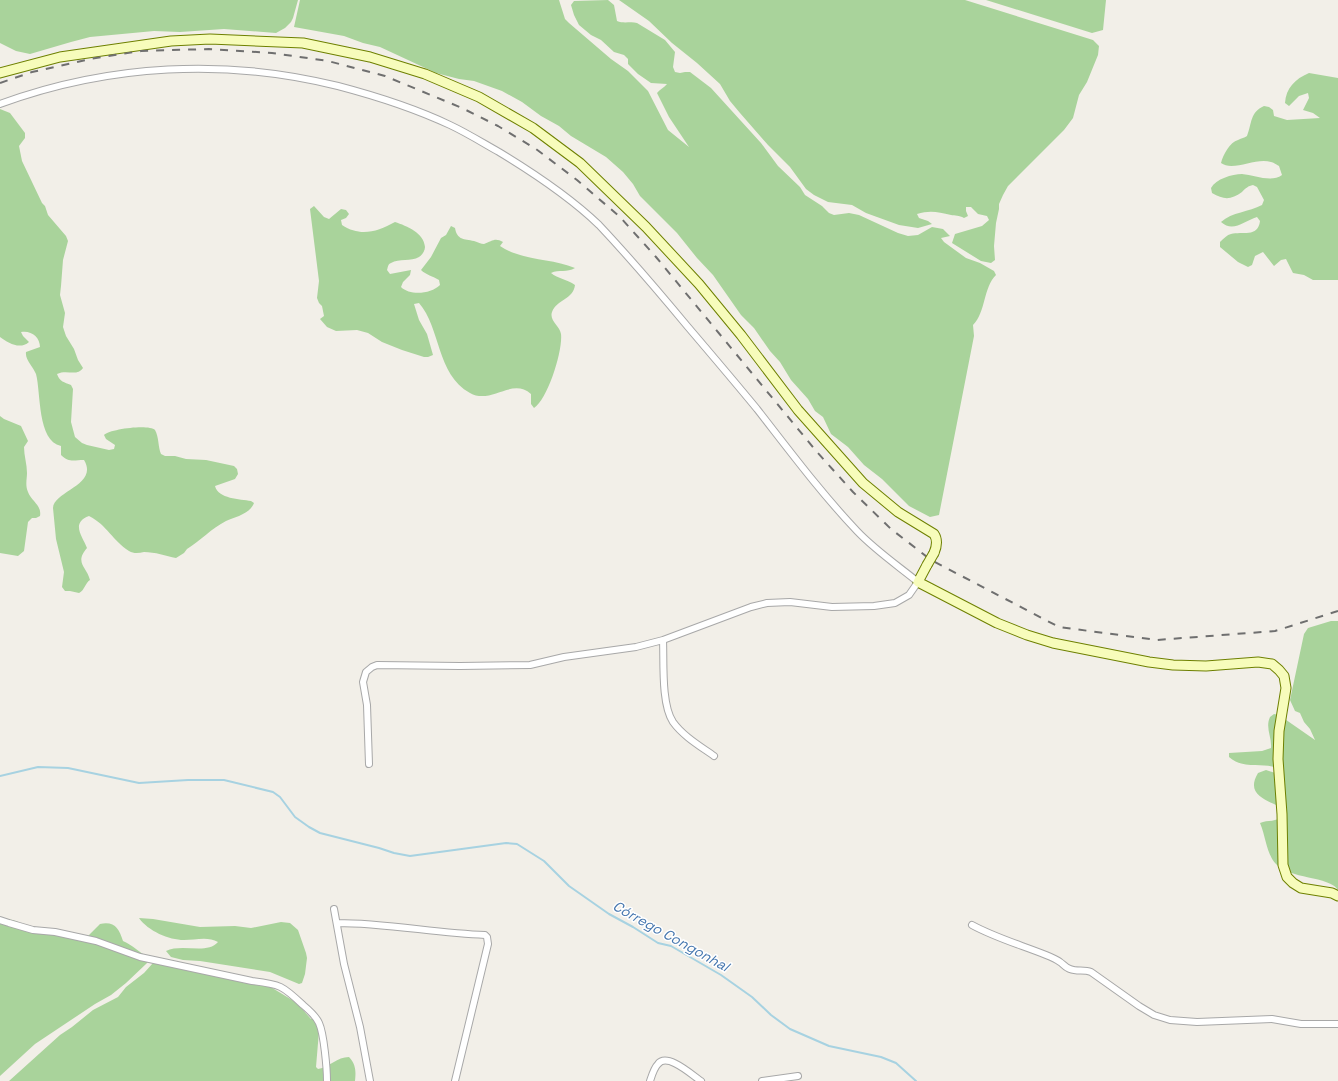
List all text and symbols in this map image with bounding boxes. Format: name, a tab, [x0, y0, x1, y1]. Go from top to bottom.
water label: Córrego Congonhal	[610, 897, 734, 976]

